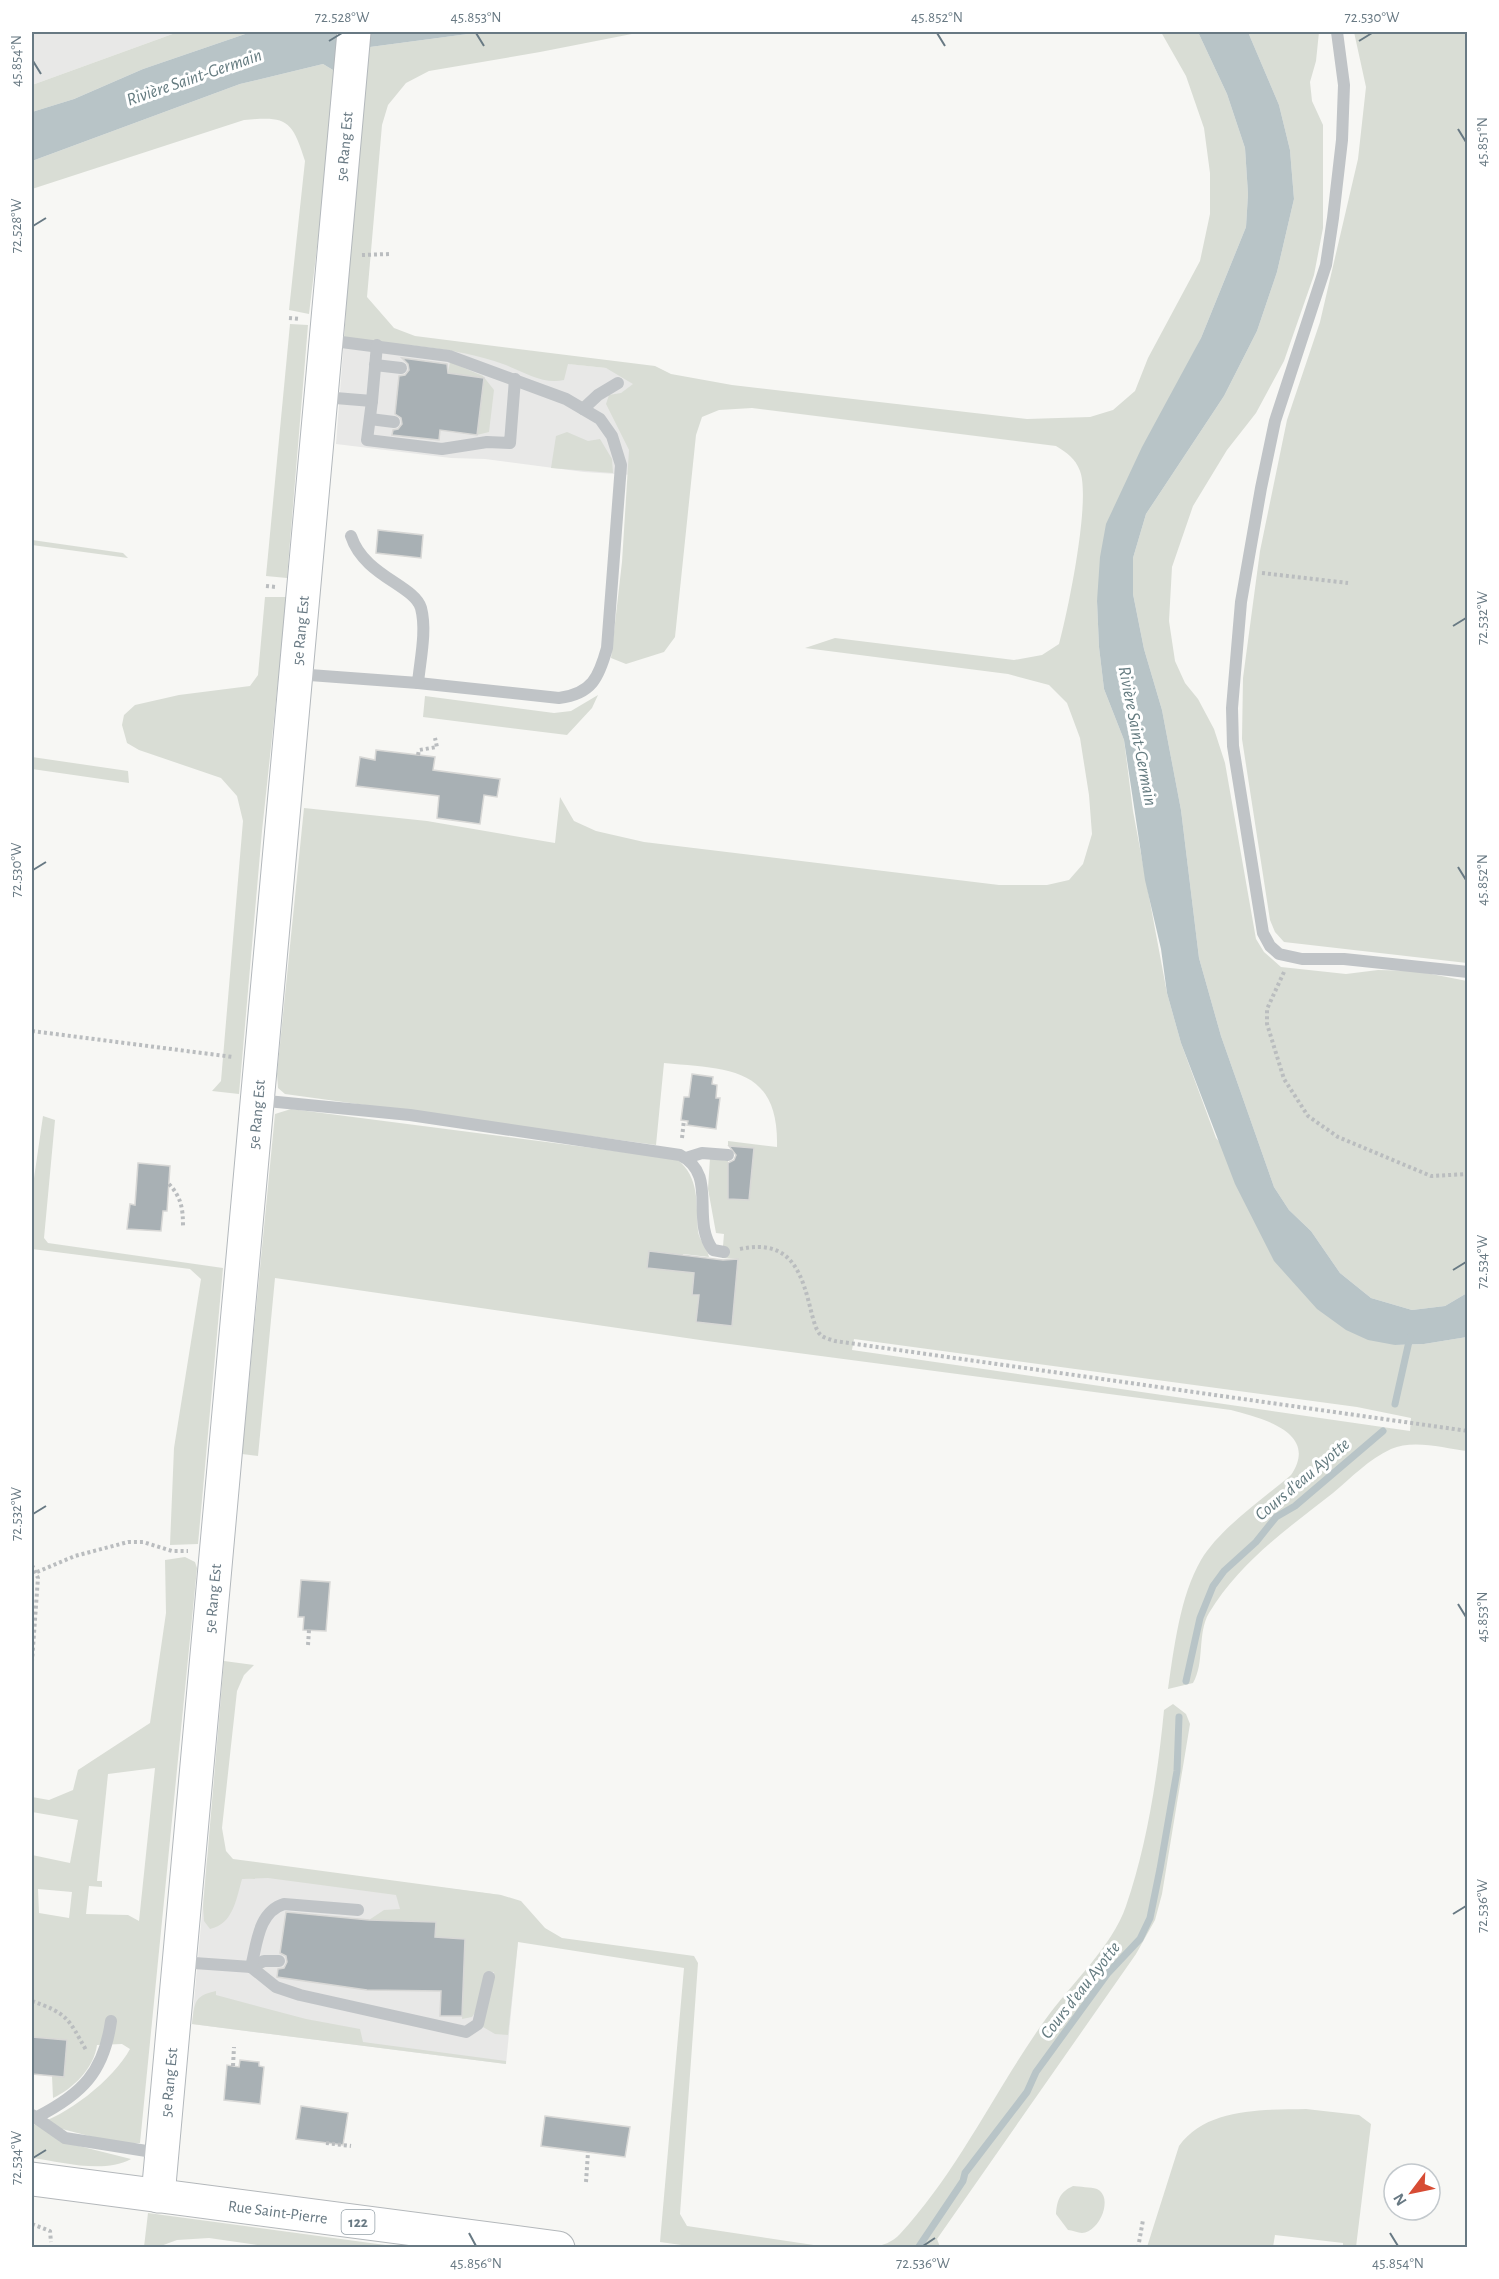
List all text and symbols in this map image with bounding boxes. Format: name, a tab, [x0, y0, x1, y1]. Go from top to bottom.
text: 72.528°W	[315, 10, 370, 25]
text: 45.853°N	[450, 10, 502, 25]
text: 45.852°N	[911, 10, 963, 25]
text: 72.530°W	[1345, 10, 1400, 25]
text: 45.854°N	[9, 35, 24, 87]
water label: Rivière Saint-Germain	[124, 46, 264, 110]
street label: 5e Rang Est	[334, 111, 356, 182]
text: 45.851°N	[1475, 117, 1490, 167]
text: 72.528°W	[9, 198, 24, 253]
text: 72.532°W	[1475, 591, 1490, 645]
street label: 5e Rang Est	[290, 595, 312, 666]
water label: Rivière Saint-Germain	[1115, 665, 1159, 807]
text: 72.530°W	[9, 842, 24, 897]
text: 45.852°N	[1475, 854, 1490, 906]
street label: 5e Rang Est	[246, 1079, 268, 1150]
text: 72.534°W	[1475, 1234, 1490, 1289]
water label: Cours d'eau Ayotte	[1252, 1435, 1354, 1524]
text: 72.532°W	[9, 1487, 24, 1541]
street label: 5e Rang Est	[202, 1563, 224, 1634]
text: 45.853°N	[1475, 1591, 1490, 1643]
text: 72.536°W	[1475, 1878, 1490, 1933]
water label: Cours d'eau Ayotte	[1038, 1939, 1124, 2042]
street label: 5e Rang Est	[158, 2047, 180, 2118]
text: 72.534°W	[9, 2130, 24, 2185]
north arrow	[1382, 2162, 1442, 2222]
text: N	[1390, 2190, 1410, 2208]
street label: Rue Saint-Pierre	[227, 2198, 328, 2227]
road number: 122	[342, 2210, 374, 2234]
text: 45.856°N	[450, 2256, 502, 2271]
text: 72.536°W	[896, 2256, 951, 2271]
text: 45.854°N	[1372, 2256, 1424, 2271]

